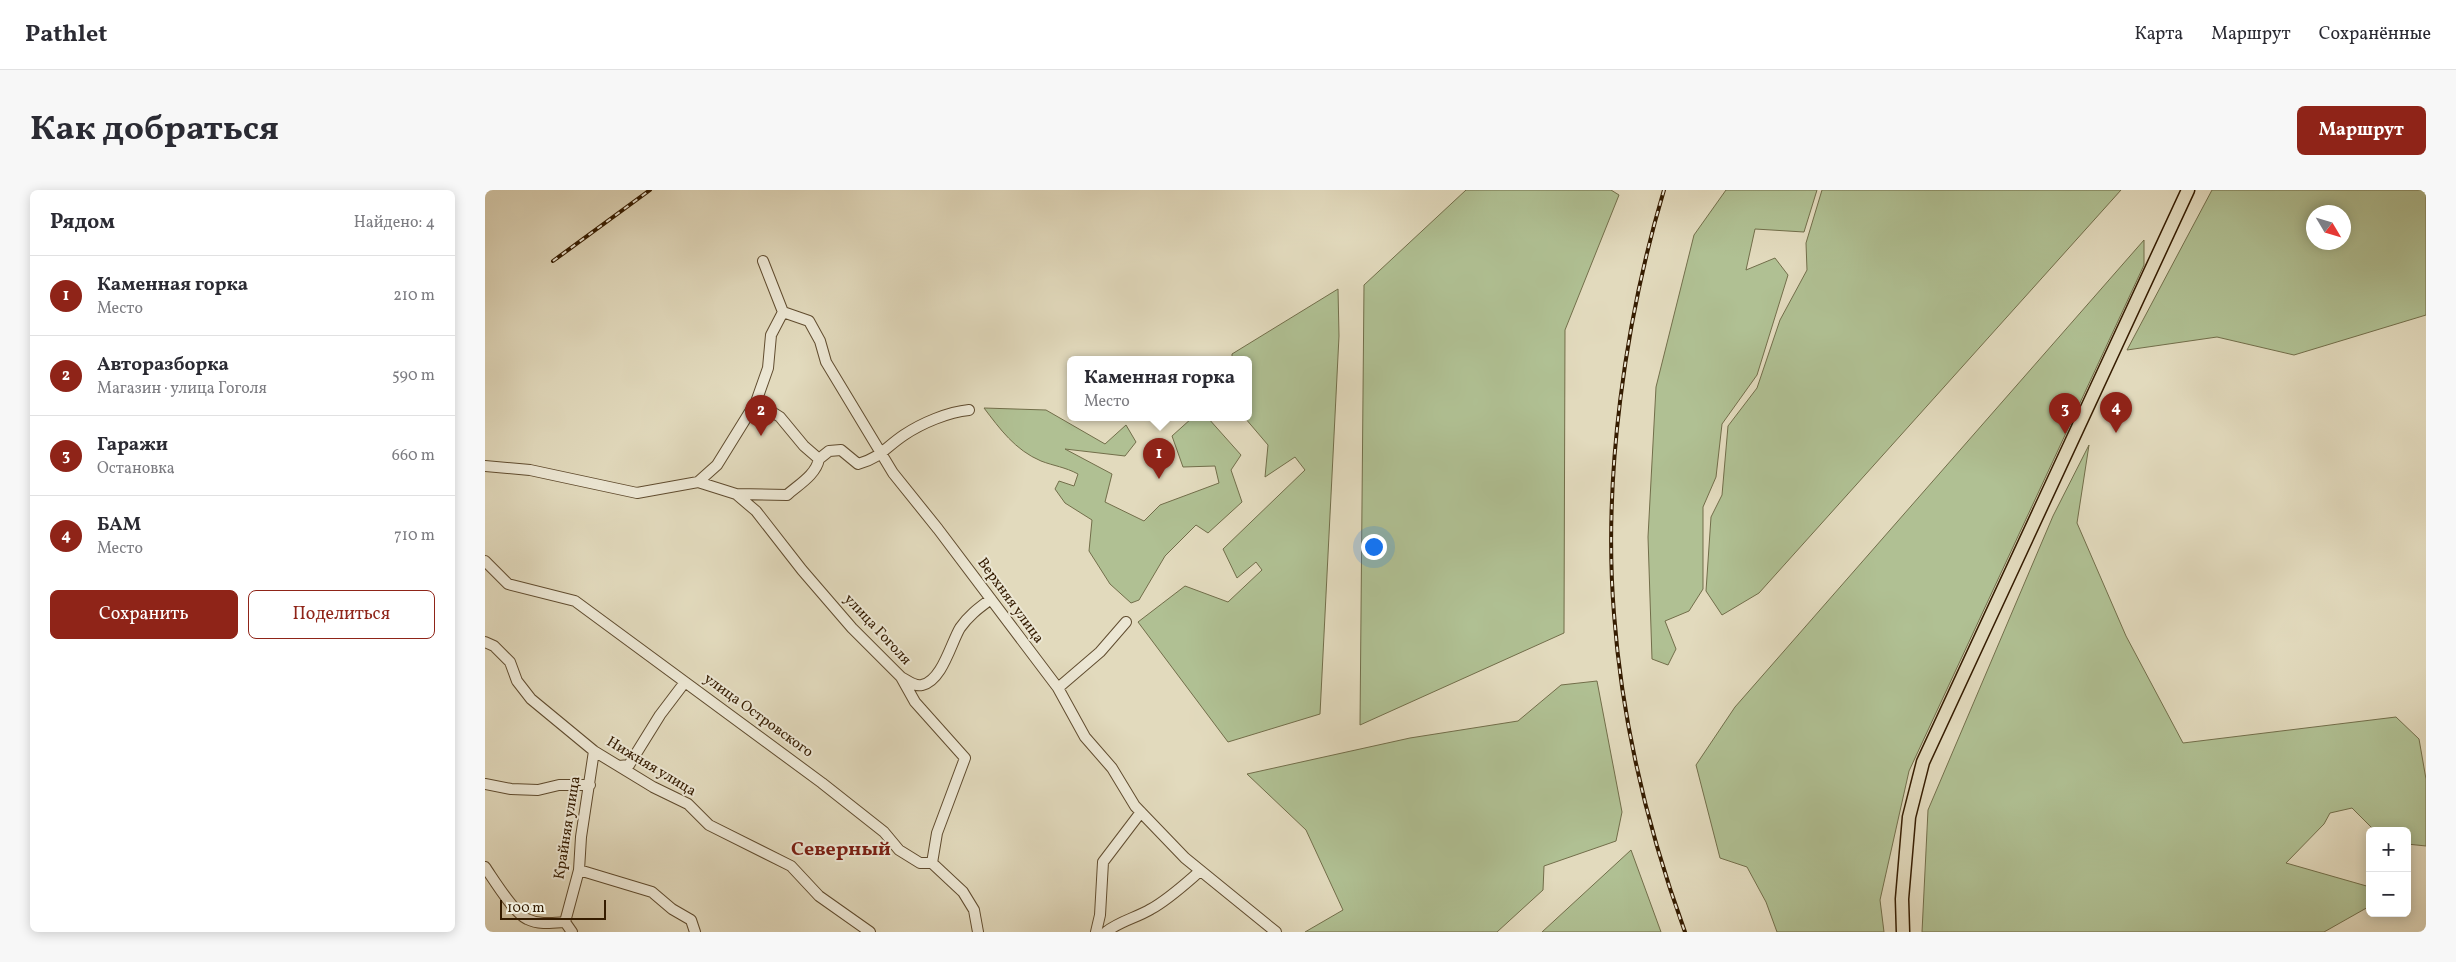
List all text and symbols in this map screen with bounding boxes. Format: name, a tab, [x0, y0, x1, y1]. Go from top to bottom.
text: Pathlet	[25, 18, 107, 52]
text: Карта	[2134, 22, 2183, 47]
text: Маршрут	[2211, 22, 2291, 47]
text: Сохранённые	[2319, 22, 2431, 47]
text: Как добраться	[30, 106, 279, 154]
button: Маршрут	[2297, 106, 2426, 155]
north arrow	[2306, 205, 2351, 250]
text: Рядом	[50, 208, 115, 237]
text: Найдено: 4	[354, 212, 435, 234]
text: Каменная горка	[97, 272, 248, 298]
text: 1	[63, 285, 69, 307]
text: 210 m	[393, 285, 435, 307]
text: Место	[97, 298, 143, 320]
text: Авторазборка	[97, 352, 229, 378]
popup	[1067, 356, 1252, 421]
text: 2	[62, 365, 70, 387]
text: 590 m	[392, 365, 435, 387]
text: Каменная горка	[1084, 365, 1235, 391]
text: Магазин · улица Гоголя	[97, 378, 267, 400]
text: Место	[1084, 391, 1130, 413]
pin: 4	[2100, 392, 2132, 433]
pin: 3	[2049, 393, 2081, 434]
pin: 2	[745, 395, 777, 436]
text: Гаражи	[97, 432, 168, 458]
pin: 1	[1143, 438, 1175, 479]
text: 3	[62, 445, 70, 467]
text: 660 m	[392, 445, 435, 467]
text: Остановка	[97, 458, 175, 480]
text: БАМ	[97, 512, 141, 538]
text: 4	[61, 525, 71, 547]
text: 710 m	[394, 525, 435, 547]
your location	[1361, 534, 1387, 560]
text: Место	[97, 538, 143, 560]
street label: Верхняя улица	[972, 554, 1048, 648]
button: Сохранить	[50, 590, 238, 639]
button: Поделиться	[248, 590, 435, 639]
street label: улица Гоголя	[838, 590, 916, 670]
street label: улица Островского	[699, 669, 817, 763]
street label: Нижняя улица	[602, 732, 700, 802]
street label: Крайняя улица	[549, 775, 587, 881]
map controls	[2366, 827, 2411, 917]
button: +	[2366, 827, 2411, 872]
district label: Северный	[791, 836, 891, 864]
button: −	[2366, 872, 2411, 917]
scale bar	[500, 897, 606, 920]
text: 100 m	[507, 899, 545, 918]

